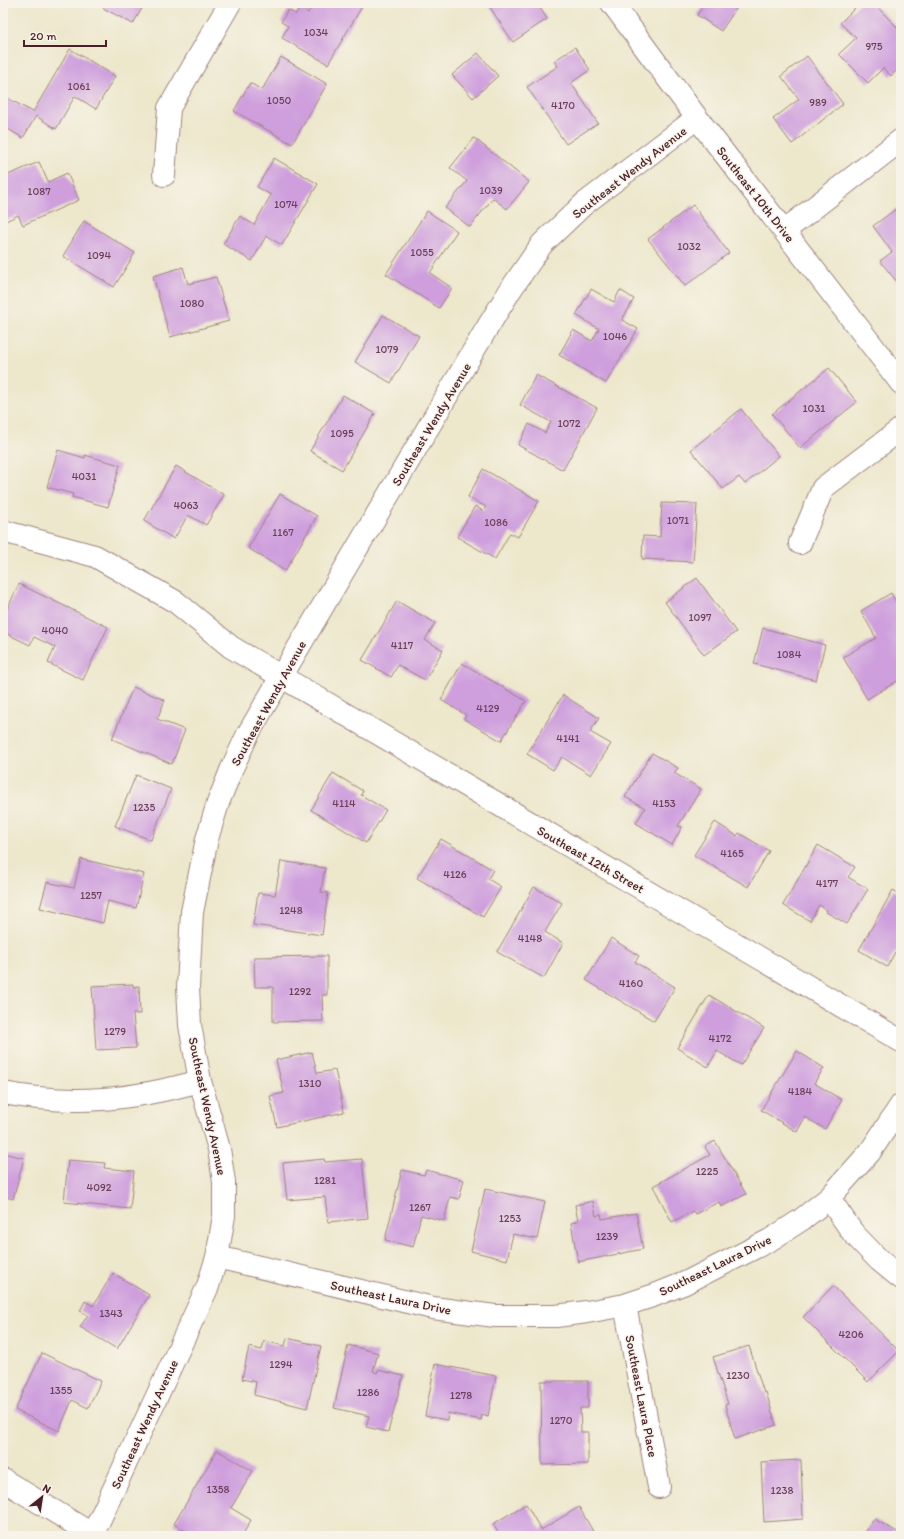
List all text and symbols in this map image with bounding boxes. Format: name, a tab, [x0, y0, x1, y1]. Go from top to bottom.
scale bar	[24, 22, 106, 48]
house number: 1034	[304, 26, 329, 39]
text: 20 m	[30, 29, 57, 43]
house number: 975	[866, 40, 883, 53]
house number: 1061	[68, 80, 90, 93]
house number: 1050	[267, 94, 291, 107]
house number: 989	[809, 96, 827, 109]
house number: 4170	[551, 99, 575, 112]
street label: Southeast Wendy Avenue	[569, 123, 689, 222]
street label: Southeast 10th Drive	[714, 143, 798, 245]
house number: 1039	[479, 184, 503, 197]
house number: 1087	[27, 185, 51, 198]
house number: 1074	[274, 198, 298, 211]
house number: 1032	[677, 240, 701, 253]
house number: 1055	[410, 246, 434, 259]
house number: 1094	[87, 249, 112, 262]
house number: 1080	[180, 297, 205, 310]
house number: 1046	[603, 330, 627, 343]
house number: 1079	[375, 343, 399, 356]
street label: Southeast Wendy Avenue	[389, 360, 474, 489]
house number: 1031	[803, 402, 825, 415]
house number: 1072	[557, 417, 581, 430]
house number: 1095	[330, 427, 354, 440]
house number: 4031	[72, 470, 96, 483]
house number: 4063	[173, 499, 199, 512]
house number: 1071	[667, 514, 689, 527]
house number: 1086	[484, 516, 508, 529]
house number: 1167	[272, 526, 294, 539]
house number: 1097	[688, 611, 712, 624]
house number: 4040	[42, 624, 69, 637]
street label: Southeast Wendy Avenue	[228, 638, 309, 768]
house number: 4117	[391, 639, 414, 652]
house number: 1084	[777, 648, 802, 661]
house number: 4129	[476, 702, 500, 715]
house number: 4141	[556, 732, 580, 745]
house number: 4114	[332, 797, 356, 810]
house number: 4153	[652, 797, 676, 810]
house number: 1235	[133, 801, 156, 814]
street label: Southeast 12th Street	[535, 823, 647, 896]
house number: 4165	[720, 847, 744, 860]
house number: 4126	[443, 868, 467, 881]
house number: 4177	[816, 877, 839, 890]
house number: 1257	[80, 889, 103, 902]
house number: 1248	[279, 904, 303, 917]
house number: 4148	[518, 932, 542, 945]
house number: 4160	[619, 977, 643, 990]
house number: 1292	[289, 985, 311, 998]
house number: 1279	[104, 1025, 126, 1038]
house number: 4172	[709, 1032, 732, 1045]
street label: Southeast Wendy Avenue	[186, 1036, 229, 1177]
house number: 1310	[299, 1077, 322, 1090]
house number: 4184	[788, 1085, 813, 1098]
house number: 1225	[696, 1165, 718, 1178]
house number: 1281	[314, 1174, 336, 1187]
house number: 4092	[87, 1181, 112, 1194]
house number: 1267	[409, 1201, 432, 1214]
house number: 1253	[499, 1212, 521, 1225]
house number: 1239	[596, 1230, 619, 1243]
street label: Southeast Laura Drive	[657, 1232, 774, 1299]
street label: Southeast Laura Drive	[329, 1277, 453, 1318]
house number: 1343	[99, 1307, 123, 1320]
house number: 4206	[839, 1328, 864, 1341]
street label: Southeast Laura Place	[622, 1334, 661, 1458]
street label: Southeast Wendy Avenue	[108, 1357, 181, 1491]
house number: 1294	[269, 1358, 293, 1371]
house number: 1230	[726, 1369, 750, 1382]
house number: 1355	[50, 1384, 73, 1397]
house number: 1286	[357, 1386, 380, 1399]
house number: 1278	[450, 1389, 472, 1402]
house number: 1270	[549, 1414, 573, 1427]
north arrow	[22, 1477, 62, 1517]
text: N	[40, 1481, 53, 1496]
house number: 1358	[207, 1483, 229, 1496]
house number: 1238	[771, 1484, 793, 1497]

